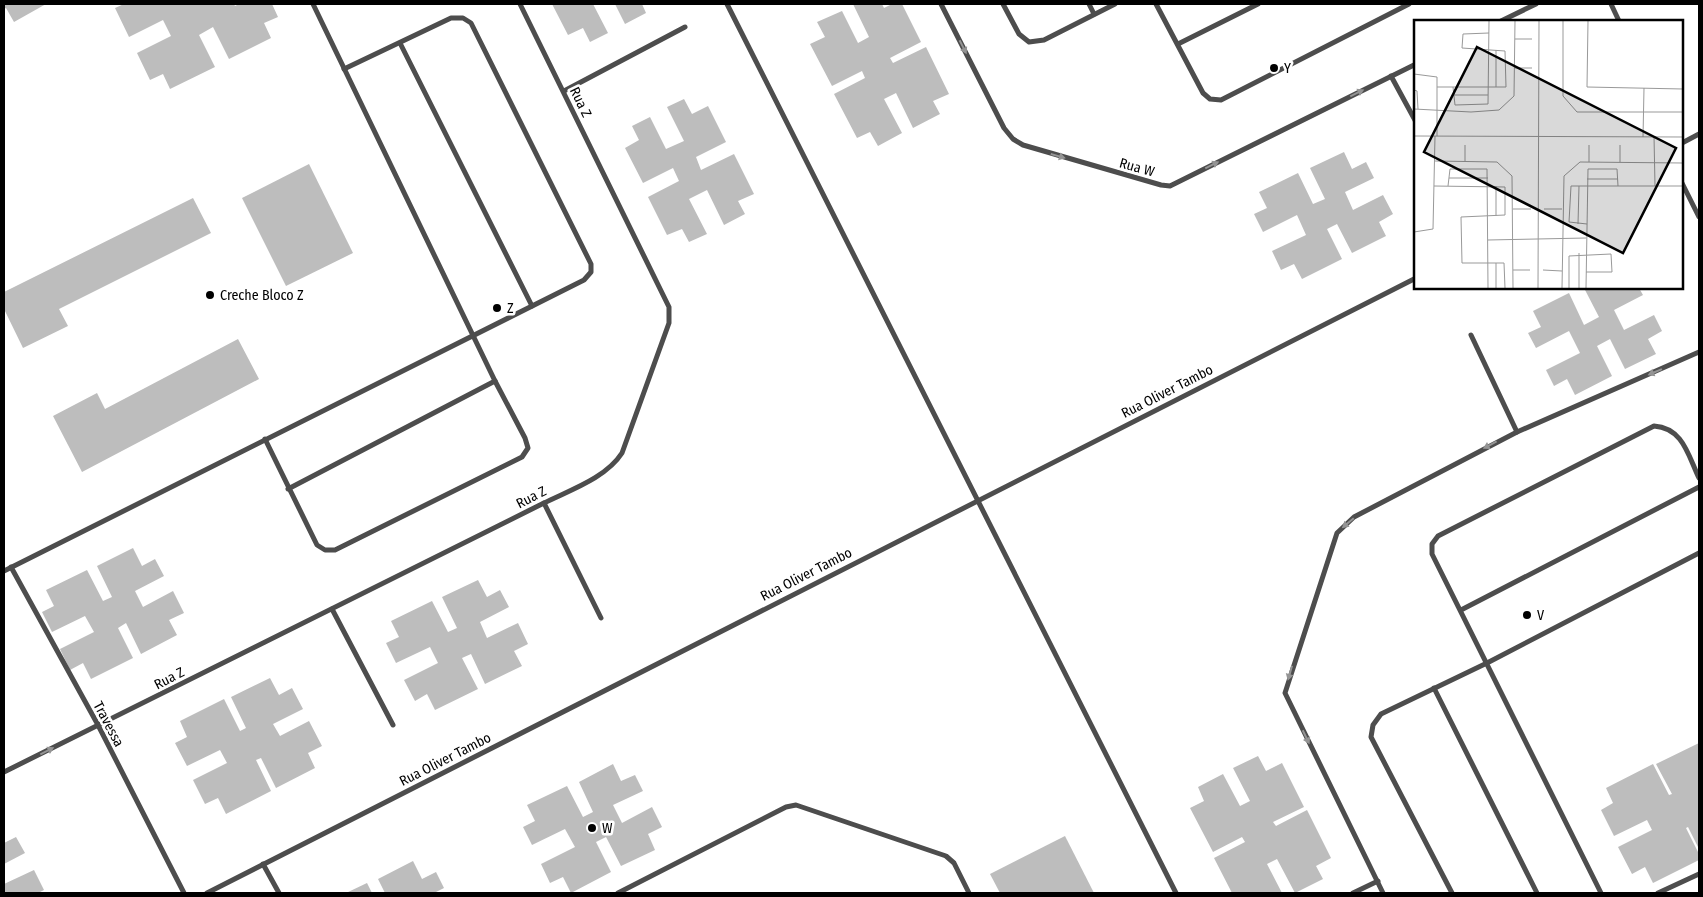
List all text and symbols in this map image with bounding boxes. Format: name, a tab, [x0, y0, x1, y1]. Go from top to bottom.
inset map	[1414, 20, 1683, 289]
one-way arrow	[959, 40, 967, 54]
place label: Y	[1284, 60, 1291, 77]
marker: Y	[1268, 62, 1280, 74]
street label: Rua Z	[566, 84, 595, 121]
one-way arrow	[1350, 88, 1364, 96]
one-way arrow	[1051, 152, 1066, 160]
street label: Rua W	[1117, 154, 1157, 181]
one-way arrow	[1205, 161, 1219, 169]
place label: Creche Bloco Z	[220, 287, 304, 304]
marker: Creche Bloco Z	[204, 289, 216, 301]
place label: Z	[507, 300, 514, 317]
marker: Z	[491, 302, 503, 314]
street label: Rua Oliver Tambo	[1119, 361, 1216, 422]
one-way arrow	[1648, 368, 1662, 376]
one-way arrow	[1484, 441, 1497, 450]
street label: Rua Z	[513, 482, 550, 512]
one-way arrow	[1342, 517, 1354, 528]
street label: Rua Oliver Tambo	[758, 544, 855, 605]
place label: V	[1537, 607, 1545, 624]
marker: V	[1521, 609, 1533, 621]
street label: Rua Z	[151, 663, 188, 693]
one-way arrow	[1286, 666, 1294, 681]
street label: Travessa	[90, 699, 128, 750]
street label: Rua Oliver Tambo	[397, 729, 494, 790]
one-way arrow	[1303, 730, 1311, 744]
one-way arrow	[40, 747, 55, 755]
place label: W	[602, 820, 613, 837]
marker: W	[586, 822, 598, 834]

